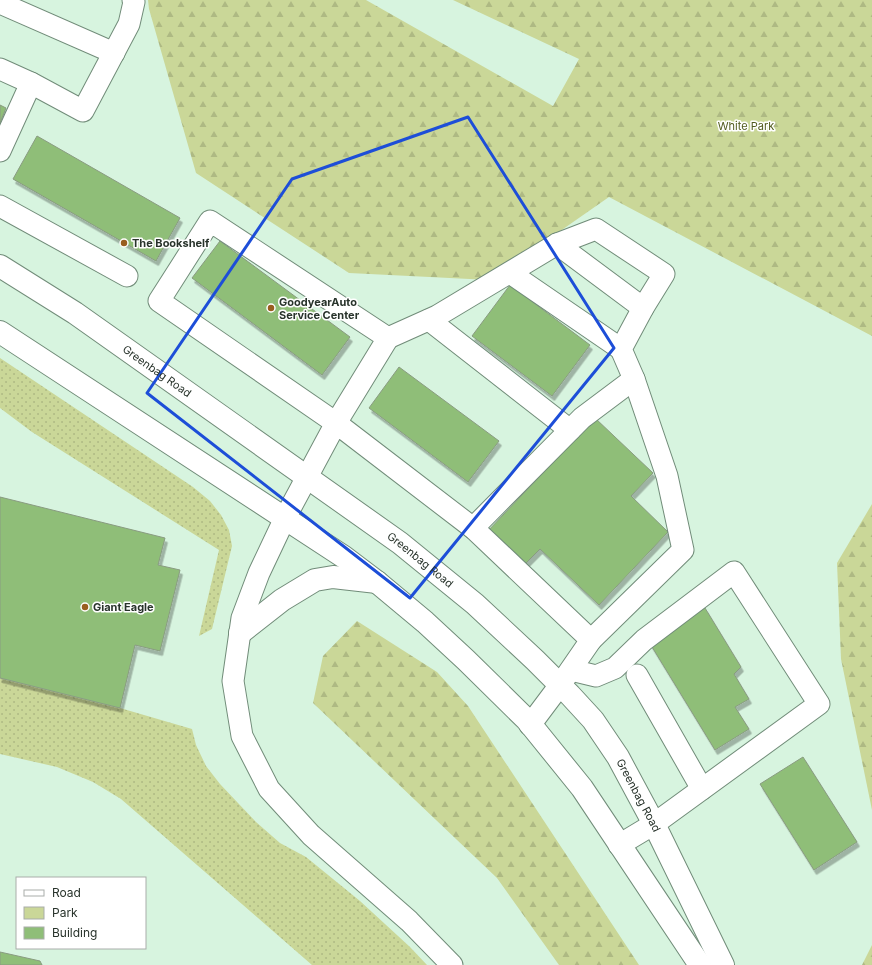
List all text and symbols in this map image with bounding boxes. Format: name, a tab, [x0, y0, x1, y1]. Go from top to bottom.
park label: White Park	[718, 119, 774, 133]
place label: The Bookshelf	[132, 236, 210, 250]
marker: The Bookshelf	[119, 238, 129, 248]
place label: GoodyearAuto Service Center	[279, 295, 360, 322]
marker: GoodyearAuto Service Center	[266, 303, 276, 313]
street label: Greenbag Road	[120, 342, 194, 400]
street label: Greenbag Road	[384, 529, 456, 591]
place label: Giant Eagle	[93, 600, 154, 614]
marker: Giant Eagle	[80, 602, 90, 612]
street label: Greenbag Road	[613, 756, 664, 834]
legend	[16, 877, 146, 949]
text: Road	[52, 885, 81, 900]
text: Park	[52, 905, 78, 920]
text: Building	[52, 925, 97, 940]

